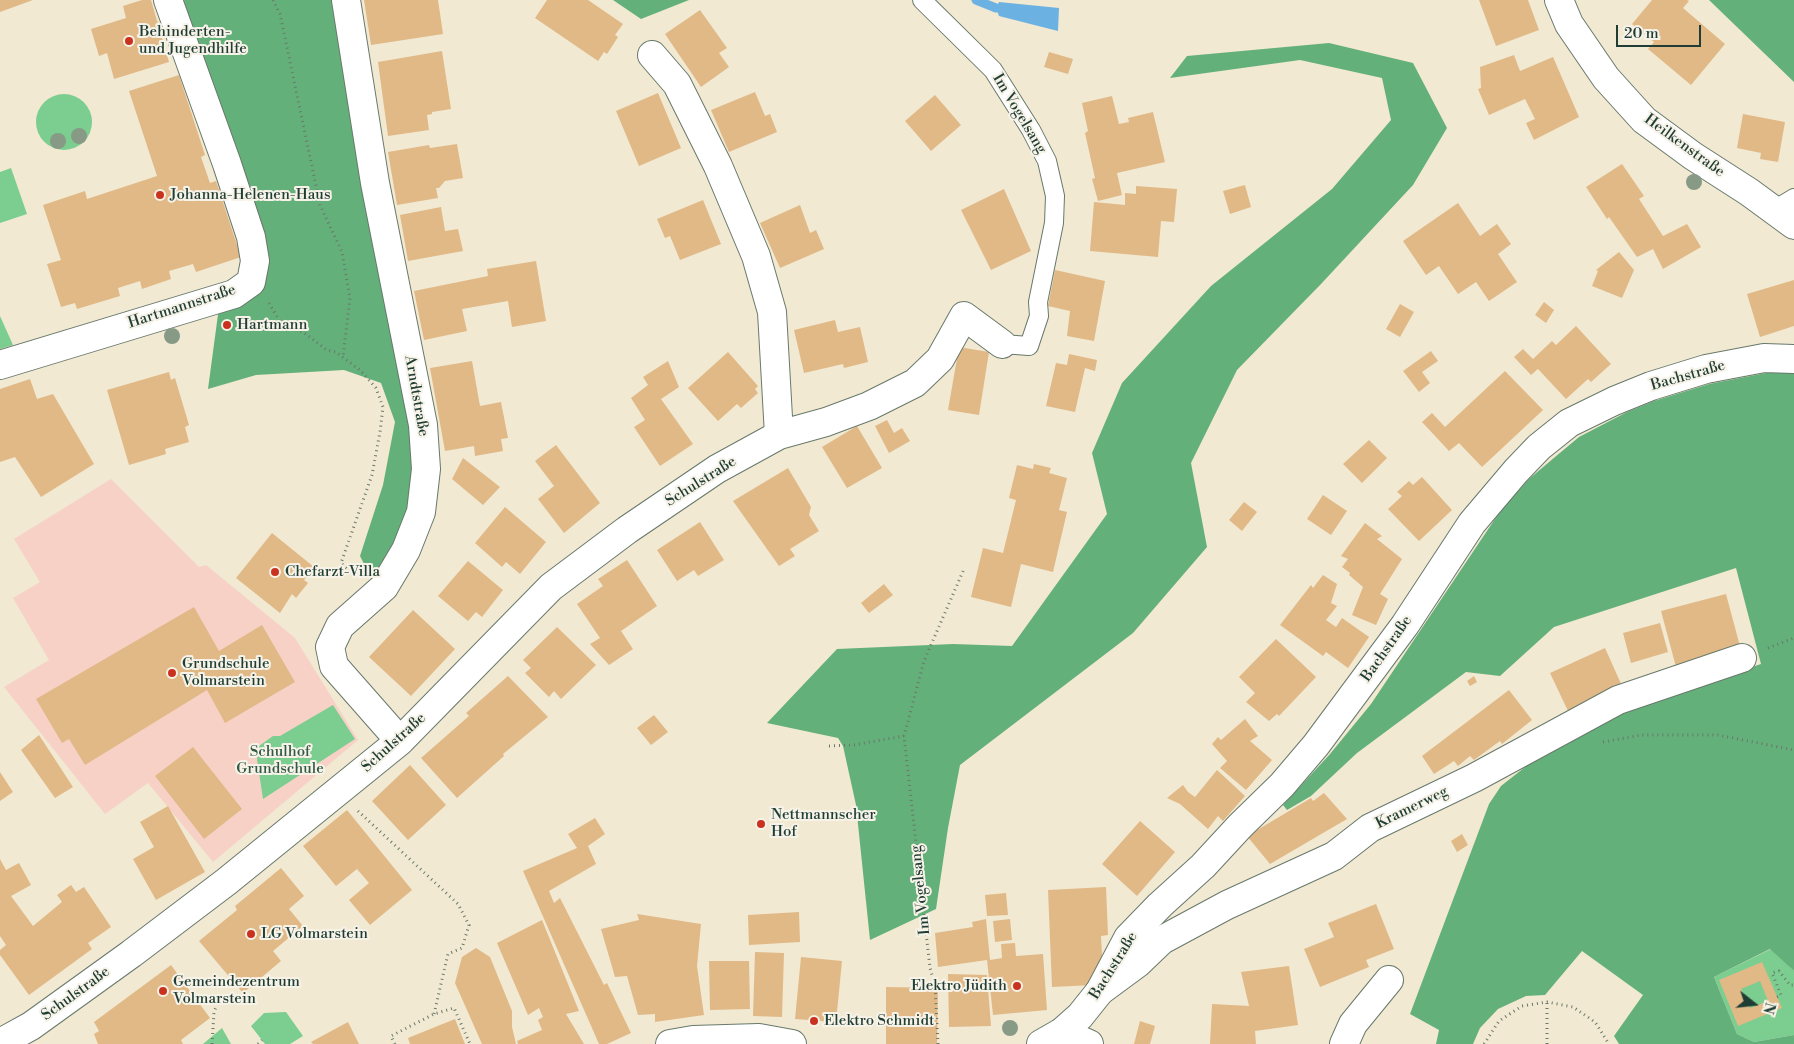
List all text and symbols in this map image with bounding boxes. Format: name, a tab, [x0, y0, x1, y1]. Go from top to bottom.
scale bar	[1619, 15, 1704, 47]
place label: Behinderten- und Jugendhilfe	[139, 23, 247, 58]
text: 20 m	[1624, 24, 1659, 43]
marker: Behinderten- und Jugendhilfe	[123, 35, 135, 47]
street label: Im Vogelsang	[988, 71, 1050, 157]
street label: Heilkenstraße	[1640, 111, 1728, 181]
place label: Johanna-Helenen-Haus	[170, 186, 330, 204]
marker: Johanna-Helenen-Haus	[154, 189, 166, 201]
street label: Hartmannstraße	[126, 281, 238, 333]
place label: Hartmann	[237, 316, 307, 334]
marker: Hartmann	[221, 319, 233, 331]
street label: Arndtstraße	[400, 354, 432, 438]
street label: Bachstraße	[1649, 357, 1727, 395]
street label: Schulstraße	[662, 453, 740, 511]
place label: Chefarzt-Villa	[285, 563, 380, 581]
marker: Chefarzt-Villa	[269, 566, 281, 578]
street label: Bachstraße	[1358, 612, 1416, 686]
place label: Grundschule Volmarstein	[182, 655, 269, 690]
marker: Grundschule Volmarstein	[166, 667, 178, 679]
street label: Schulstraße	[358, 710, 430, 776]
park label: Schulhof Grundschule	[236, 743, 324, 778]
street label: Kramerweg	[1373, 783, 1451, 833]
place label: Nettmannscher Hof	[771, 806, 876, 841]
marker: Nettmannscher Hof	[755, 818, 767, 830]
street label: Im Vogelsang	[907, 844, 935, 936]
place label: LG Volmarstein	[261, 925, 368, 943]
marker: LG Volmarstein	[245, 928, 257, 940]
street label: Bachstraße	[1086, 929, 1142, 1003]
street label: Schulstraße	[38, 963, 114, 1025]
place label: Gemeindezentrum Volmarstein	[173, 973, 300, 1008]
place label: Elektro Jüdith	[911, 977, 1007, 995]
north arrow	[1729, 979, 1779, 1029]
marker: Elektro Jüdith	[1011, 980, 1023, 992]
marker: Gemeindezentrum Volmarstein	[157, 985, 169, 997]
text: N	[1758, 1000, 1779, 1016]
place label: Elektro Schmidt	[824, 1012, 934, 1030]
marker: Elektro Schmidt	[808, 1015, 820, 1027]

